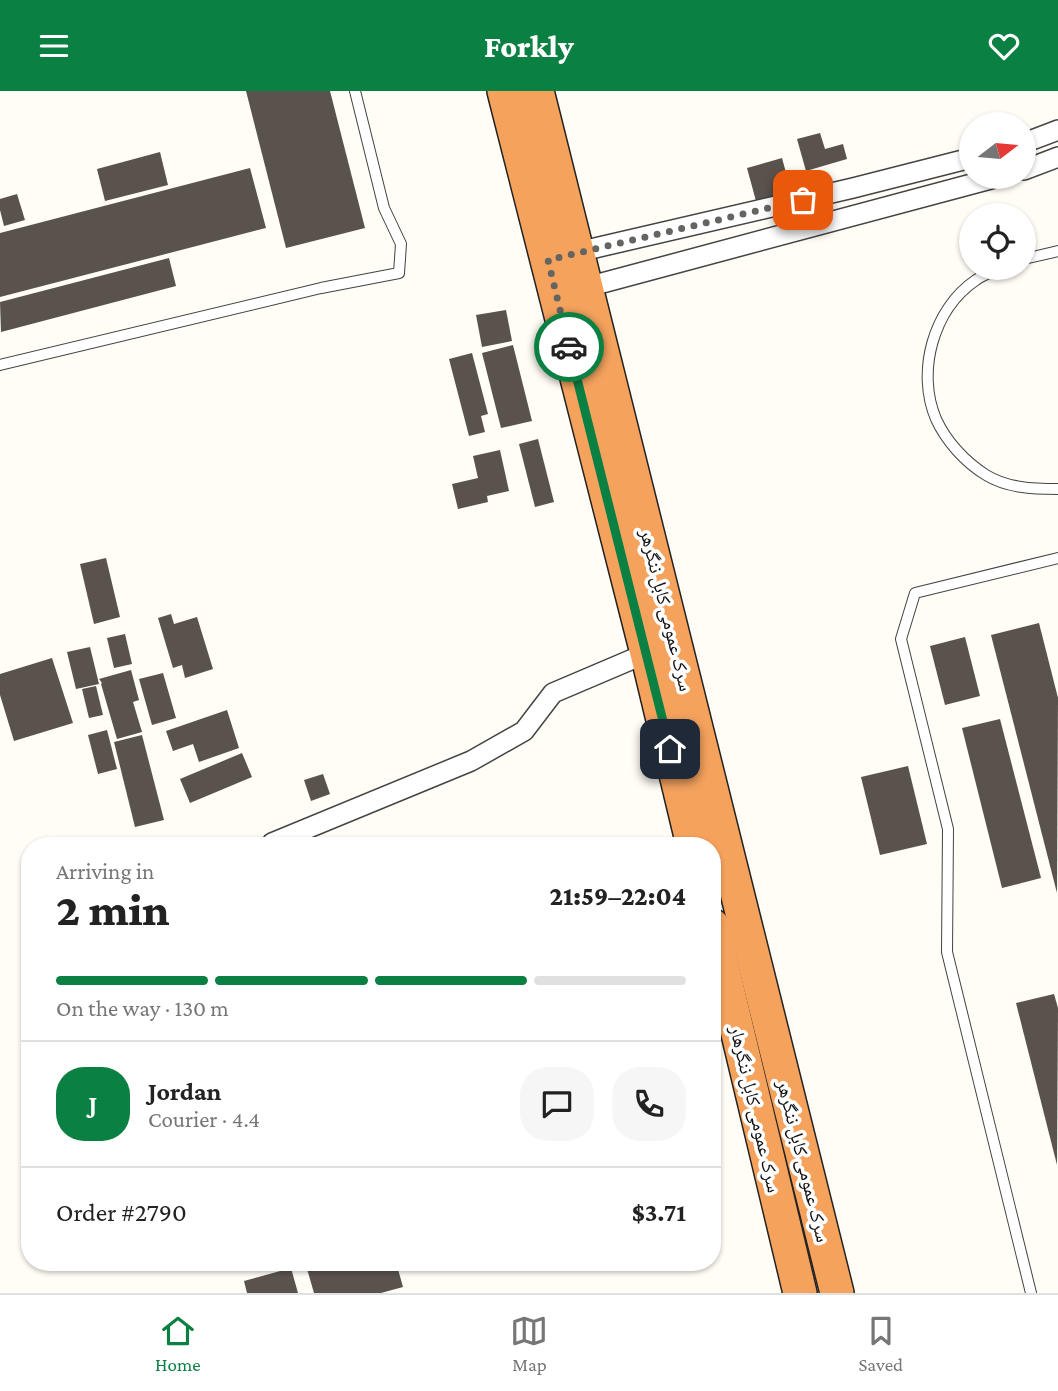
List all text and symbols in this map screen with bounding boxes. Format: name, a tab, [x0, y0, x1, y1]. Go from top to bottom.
icon: menu	[35, 27, 73, 65]
icon: heart	[985, 27, 1023, 65]
text: Forkly	[484, 28, 574, 64]
north arrow	[959, 112, 1036, 189]
map controls	[959, 112, 1036, 280]
pin	[773, 170, 833, 230]
icon: bag	[784, 181, 822, 219]
button: locate	[959, 203, 1036, 280]
courier	[534, 312, 604, 382]
icon: car	[550, 328, 588, 366]
street label: سرک عمومی کابل ننگرهر	[635, 526, 697, 694]
pin	[640, 719, 700, 779]
icon: home	[651, 730, 689, 768]
text: Arriving in	[56, 858, 154, 884]
text: 21:59–22:04	[549, 882, 686, 911]
text: 2 min	[56, 884, 170, 935]
text: On the way · 130 m	[56, 995, 229, 1021]
street label: سرک عمومی کابل ننگرهار	[725, 1023, 785, 1195]
button: chat	[520, 1067, 594, 1141]
button: phone	[612, 1067, 686, 1141]
text: Jordan	[148, 1077, 222, 1106]
street label: سرک عمومی کابل ننگرهر	[772, 1077, 834, 1245]
text: J	[89, 1090, 97, 1119]
text: Courier · 4.4	[148, 1106, 260, 1132]
text: Order #2790	[56, 1198, 187, 1227]
text: $3.71	[632, 1198, 686, 1227]
tab: Home	[155, 1312, 201, 1375]
tab: Map	[510, 1312, 548, 1375]
tab: Saved	[858, 1312, 903, 1375]

